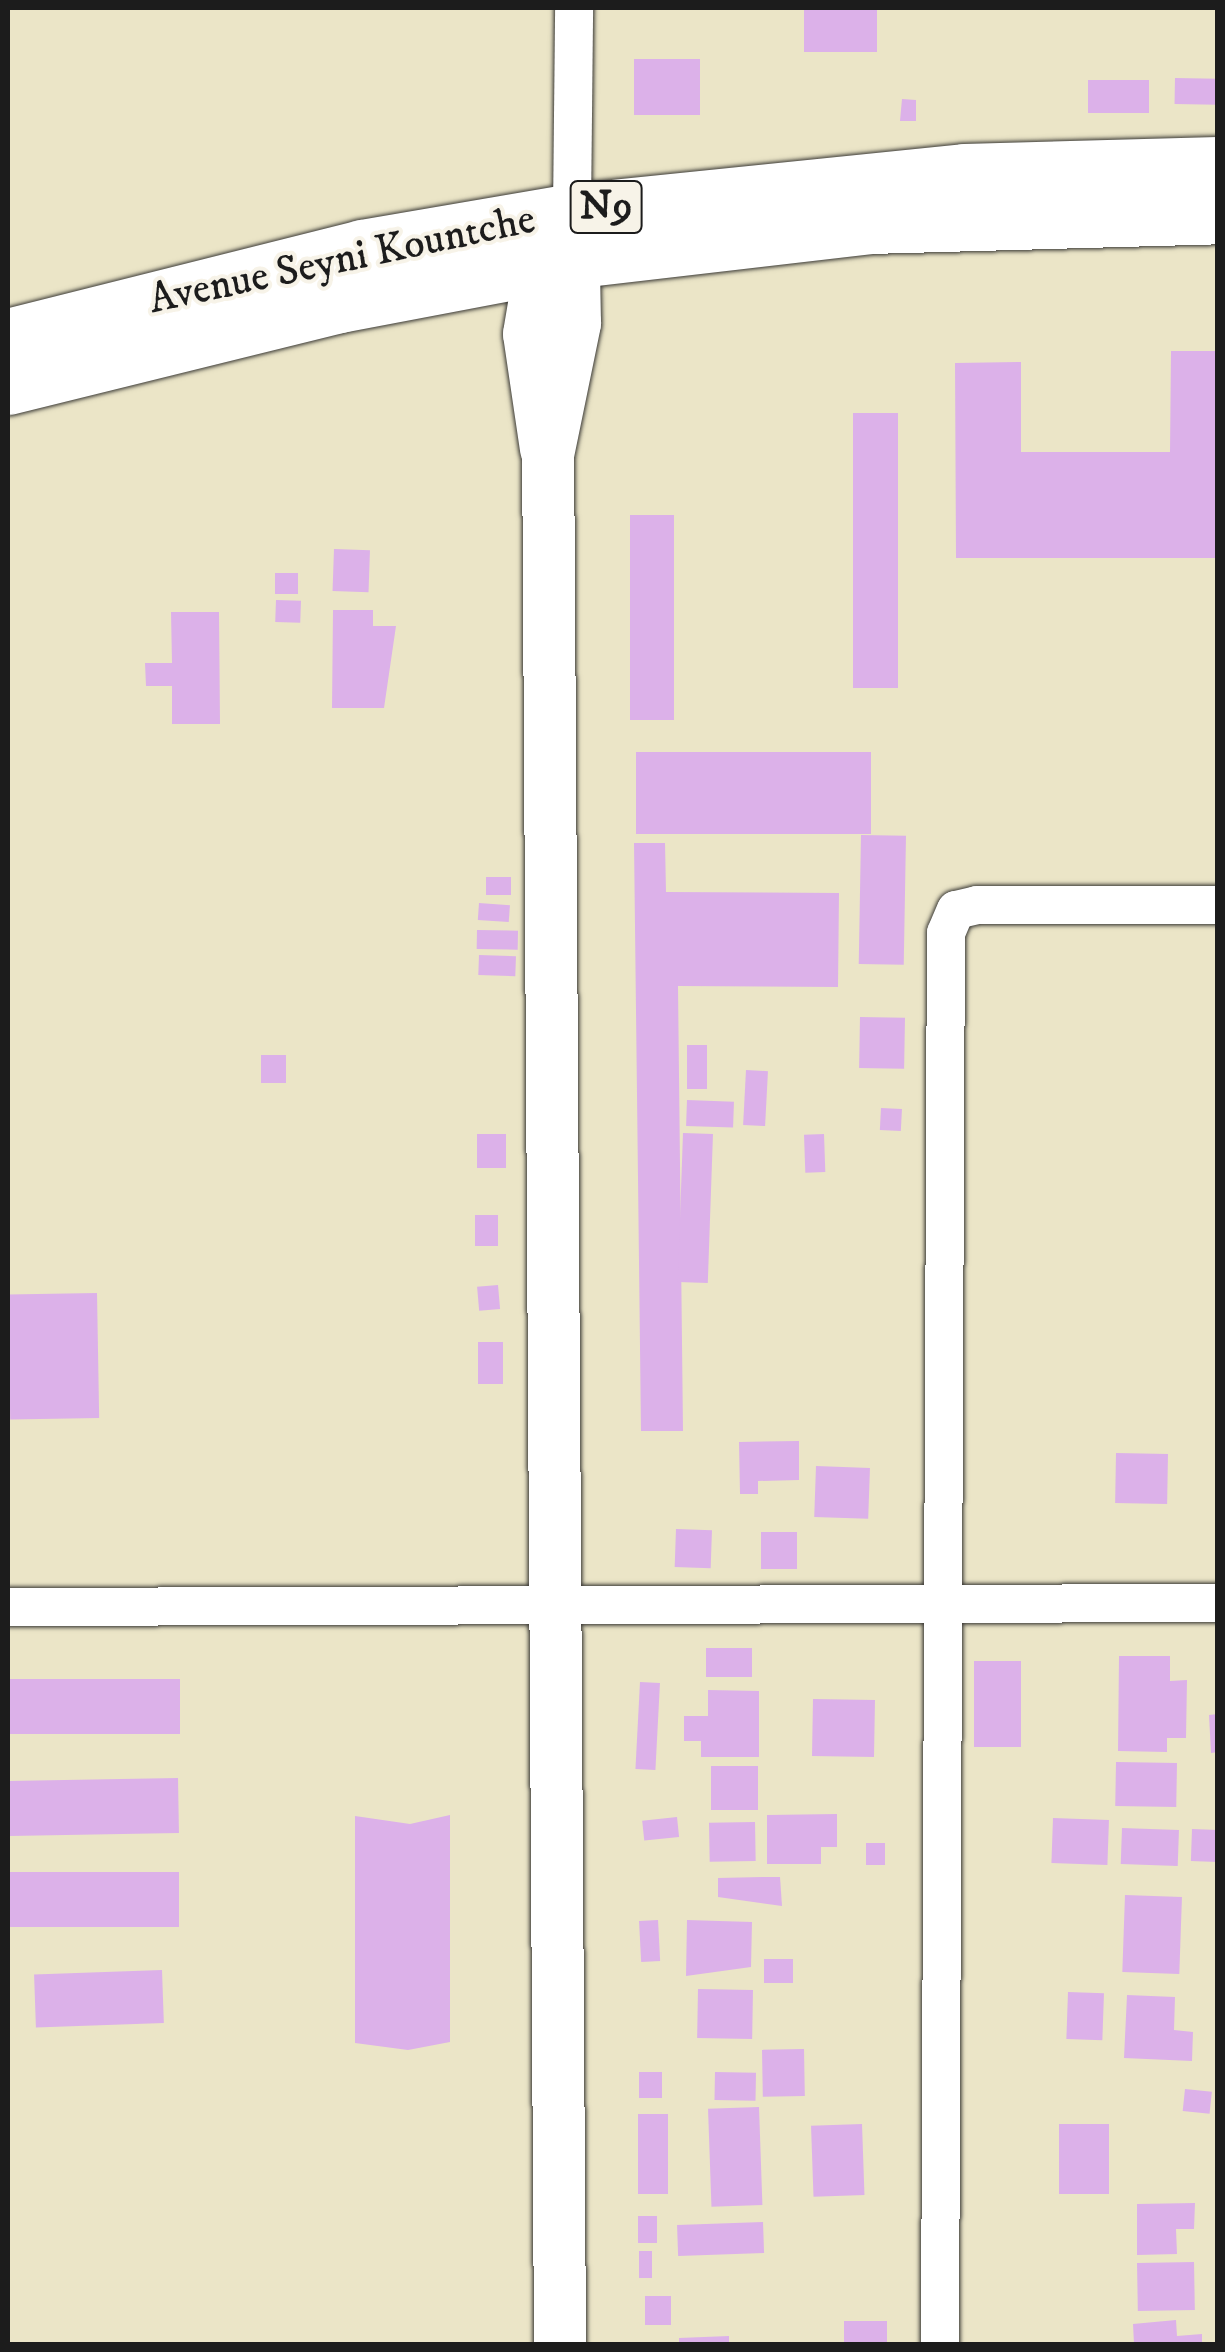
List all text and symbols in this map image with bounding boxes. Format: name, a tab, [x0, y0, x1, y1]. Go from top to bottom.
road number: N9	[568, 172, 644, 242]
street label: Avenue Seyni Kountche	[144, 194, 540, 326]

